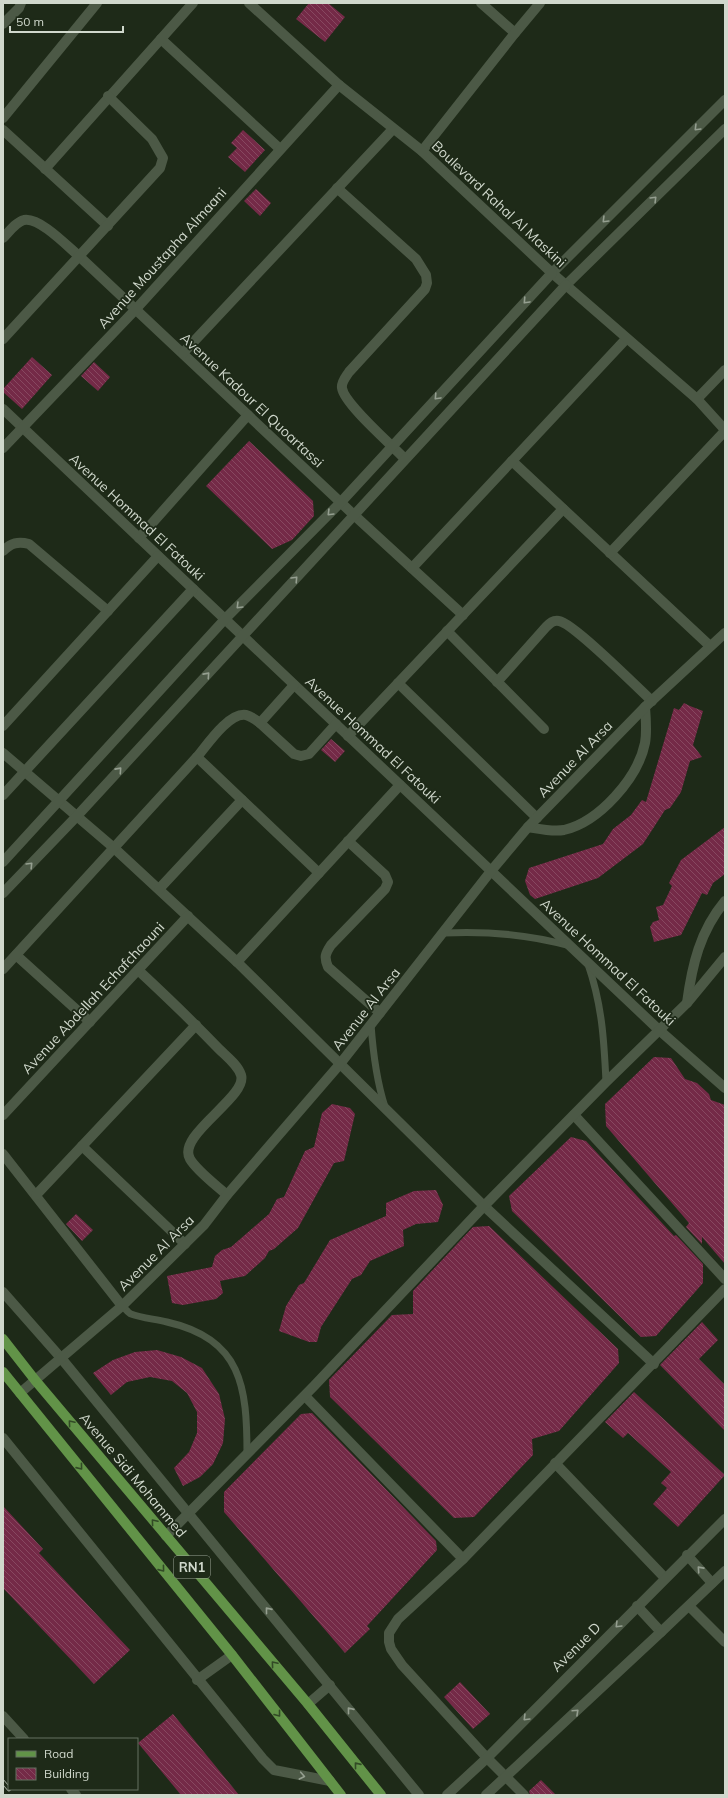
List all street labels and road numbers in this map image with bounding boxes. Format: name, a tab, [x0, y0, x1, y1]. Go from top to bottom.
street label: Boulevard Rahal Al Maskini	[428, 137, 570, 271]
street label: Avenue Moustapha Almaani	[94, 184, 230, 332]
street label: Avenue Kadour El Quoartassi	[177, 329, 327, 471]
street label: Avenue Hommad El Fatouki	[65, 449, 209, 585]
street label: Avenue Hommad El Fatouki	[301, 672, 445, 808]
street label: Avenue Al Arsa	[534, 717, 616, 801]
street label: Avenue Hommad El Fatouki	[536, 894, 680, 1030]
street label: Avenue Abdellah Echafchaouni	[18, 918, 168, 1078]
street label: Avenue Al Arsa	[328, 964, 404, 1054]
street label: Avenue Al Arsa	[114, 1211, 198, 1295]
street label: Avenue Sidi Mohammed	[76, 1409, 190, 1541]
road number: RN1	[174, 1556, 210, 1578]
street label: Avenue D	[547, 1618, 605, 1676]

